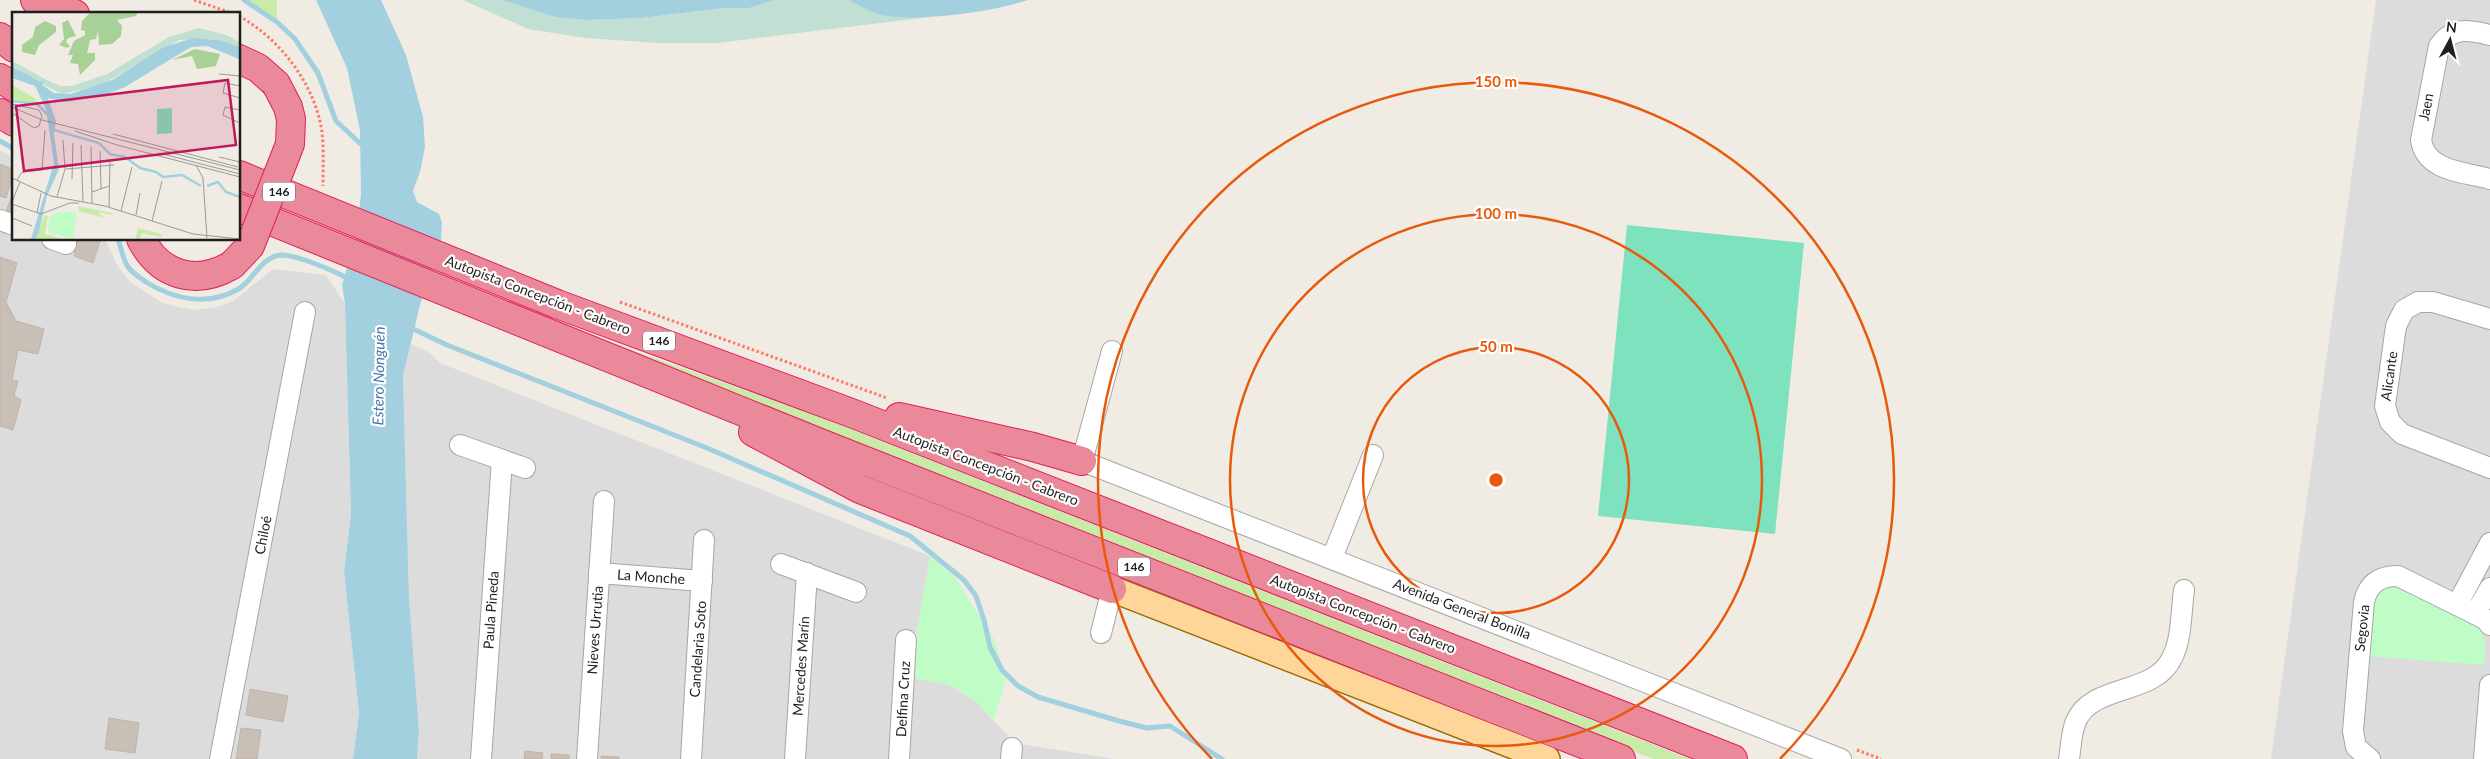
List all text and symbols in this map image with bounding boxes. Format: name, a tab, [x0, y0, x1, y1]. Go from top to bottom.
inset map	[12, 12, 240, 240]
north arrow	[2425, 15, 2475, 65]
text: N	[2445, 18, 2458, 36]
text: 150 m	[1475, 72, 1517, 90]
street label: Jaen	[2415, 92, 2437, 122]
road number: 146	[263, 182, 295, 202]
text: 100 m	[1475, 204, 1517, 222]
street label: Autopista Concepción - Cabrero	[443, 251, 633, 338]
water label: Estero Nonguén	[368, 326, 388, 426]
road number: 146	[643, 332, 675, 351]
text: 50 m	[1479, 337, 1513, 355]
street label: Alicante	[2377, 350, 2400, 402]
street label: Autopista Concepción - Cabrero	[891, 422, 1081, 509]
centre of rings	[1487, 471, 1505, 489]
street label: Chiloé	[250, 514, 275, 556]
road number: 146	[1118, 558, 1150, 576]
street label: La Monche	[616, 566, 686, 587]
street label: Paula Pineda	[479, 570, 502, 650]
street label: Autopista Concepción - Cabrero	[1268, 570, 1458, 657]
street label: Avenida General Bonilla	[1391, 574, 1533, 643]
street label: Nieves Urrutia	[583, 585, 606, 675]
street label: Candelaria Soto	[686, 600, 709, 698]
street label: Segovia	[2351, 603, 2372, 652]
street label: Mercedes Marín	[789, 616, 812, 716]
street label: Delfina Cruz	[892, 661, 913, 737]

